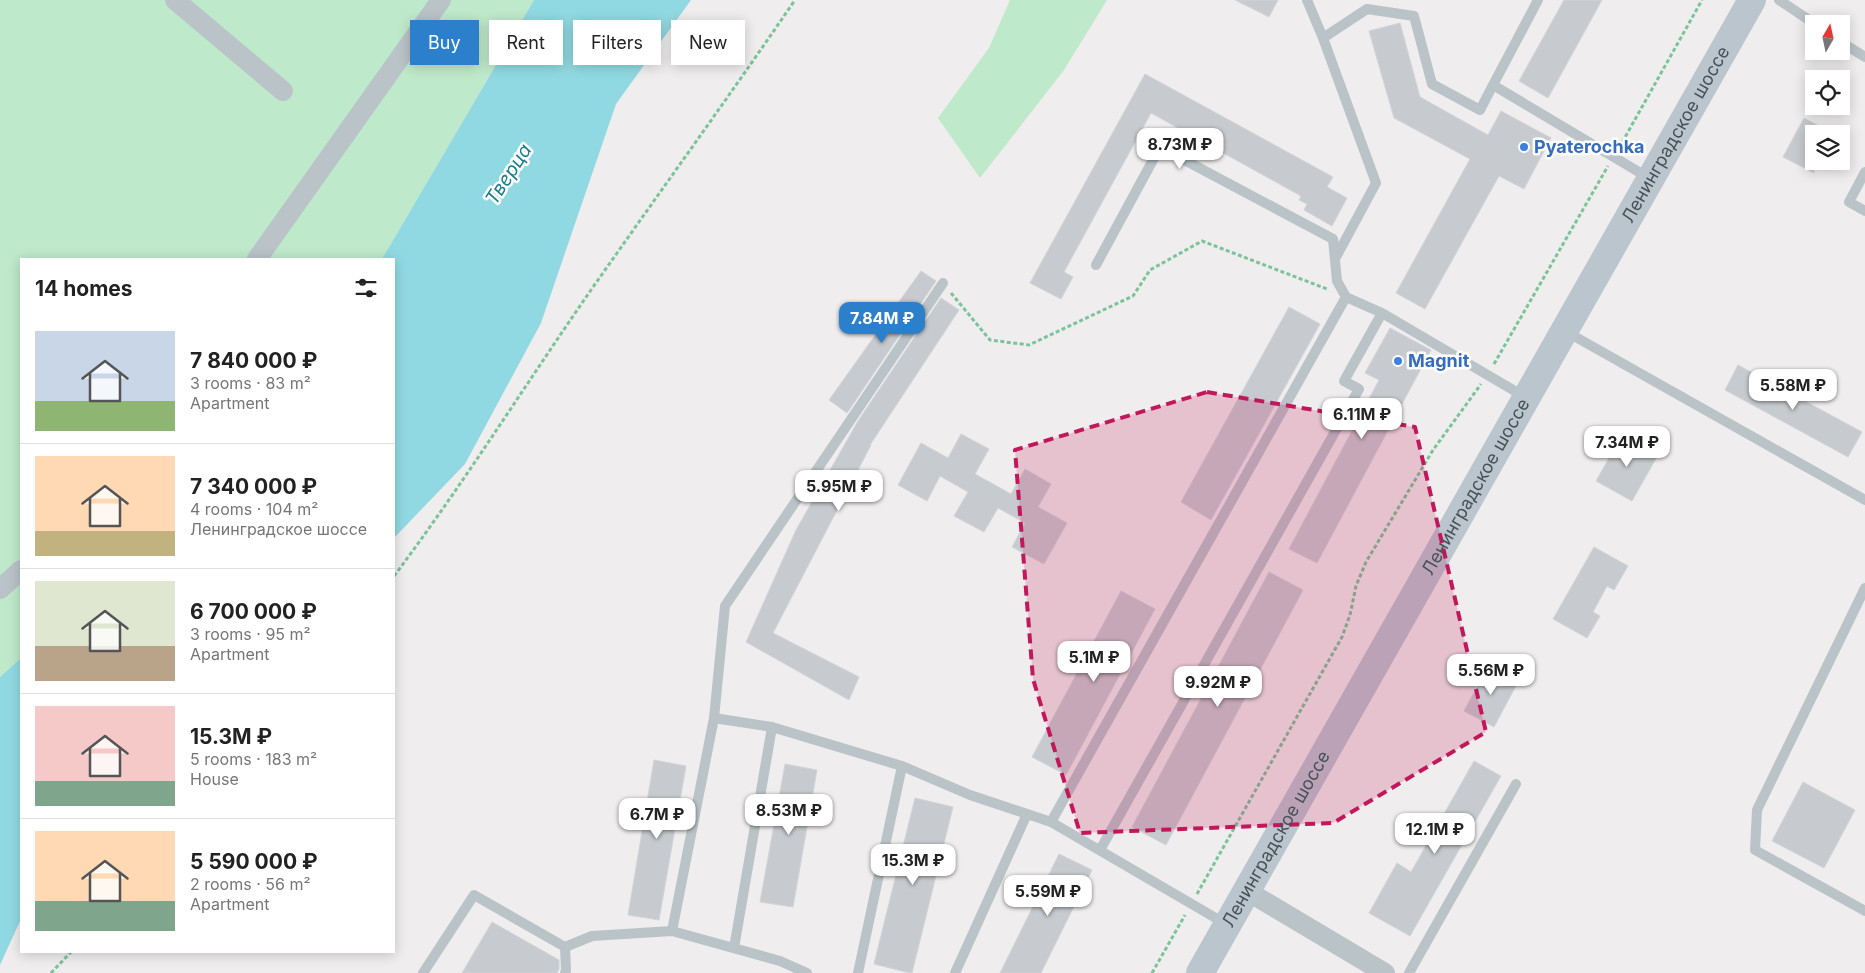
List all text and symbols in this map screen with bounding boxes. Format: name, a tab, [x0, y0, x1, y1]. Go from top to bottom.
north arrow	[1805, 15, 1850, 60]
map controls	[1805, 15, 1850, 170]
chip: Buy	[410, 20, 479, 65]
chip: Rent	[489, 20, 563, 65]
chip: Filters	[573, 20, 661, 65]
chip: New	[671, 20, 745, 65]
street label: Ленинградское шоссе	[1617, 42, 1734, 226]
button: locate	[1805, 70, 1850, 115]
button: layers	[1805, 125, 1850, 170]
pin: 8.73M ₽	[1134, 128, 1226, 170]
text: 8.73M ₽	[1148, 134, 1212, 154]
place label: Pyaterochka	[1534, 136, 1645, 157]
water label: Тверца	[480, 139, 537, 209]
marker: Pyaterochka	[1518, 141, 1530, 153]
icon: filters	[352, 274, 380, 302]
text: 14 homes	[35, 276, 133, 301]
pin: 7.84M ₽	[836, 302, 928, 344]
text: 7.84M ₽	[850, 308, 914, 328]
text: 7 840 000 ₽	[190, 348, 317, 373]
place label: Magnit	[1408, 350, 1470, 371]
icon: home	[75, 351, 135, 411]
marker: Magnit	[1392, 355, 1404, 367]
pin: 5.58M ₽	[1747, 368, 1839, 411]
text: 3 rooms · 83 m²	[190, 373, 311, 393]
text: 5.58M ₽	[1760, 375, 1826, 395]
text: Apartment	[190, 393, 270, 413]
street label: Ленинградское шоссе	[1417, 395, 1534, 578]
pin: 6.11M ₽	[1316, 398, 1408, 440]
text: 6.11M ₽	[1333, 404, 1391, 424]
pin: 7.34M ₽	[1581, 426, 1673, 468]
text: 7.34M ₽	[1595, 432, 1659, 452]
pin: 5.95M ₽	[793, 470, 885, 512]
text: 7 340 000 ₽	[190, 474, 317, 499]
icon: home	[75, 476, 135, 536]
text: 5.95M ₽	[806, 476, 872, 496]
text: 4 rooms · 104 m²	[190, 499, 318, 519]
text: Ленинградское шоссе	[190, 519, 367, 539]
text: 6 700 000 ₽	[190, 599, 317, 624]
icon: home	[75, 601, 135, 661]
text: 3 rooms · 95 m²	[190, 624, 311, 644]
pin: 5.1M ₽	[1053, 640, 1135, 683]
text: Apartment	[190, 644, 270, 664]
text: 5.1M ₽	[1068, 647, 1120, 667]
pin: 5.56M ₽	[1445, 654, 1537, 696]
text: 5.56M ₽	[1458, 660, 1524, 680]
pin: 9.92M ₽	[1172, 666, 1264, 708]
text: 9.92M ₽	[1185, 672, 1251, 692]
text: 15.3M ₽	[190, 724, 272, 749]
icon: home	[75, 726, 135, 786]
street label: Ленинградское шоссе	[1217, 747, 1334, 931]
text: 5 rooms · 183 m²	[190, 749, 317, 769]
text: House	[190, 769, 239, 789]
pin: 8.53M ₽	[743, 794, 835, 836]
pin: 6.7M ₽	[616, 798, 698, 840]
text: 8.53M ₽	[756, 800, 822, 820]
text: 6.7M ₽	[630, 804, 684, 824]
pin: 12.1M ₽	[1389, 812, 1481, 855]
text: 12.1M ₽	[1406, 819, 1464, 839]
pin: 15.3M ₽	[867, 844, 959, 886]
text: 5 590 000 ₽	[190, 849, 318, 874]
text: 15.3M ₽	[882, 850, 944, 870]
icon: home	[75, 851, 135, 911]
text: 2 rooms · 56 m²	[190, 874, 311, 894]
pin: 5.59M ₽	[1002, 874, 1094, 917]
text: 5.59M ₽	[1015, 881, 1081, 901]
text: Apartment	[190, 894, 270, 914]

